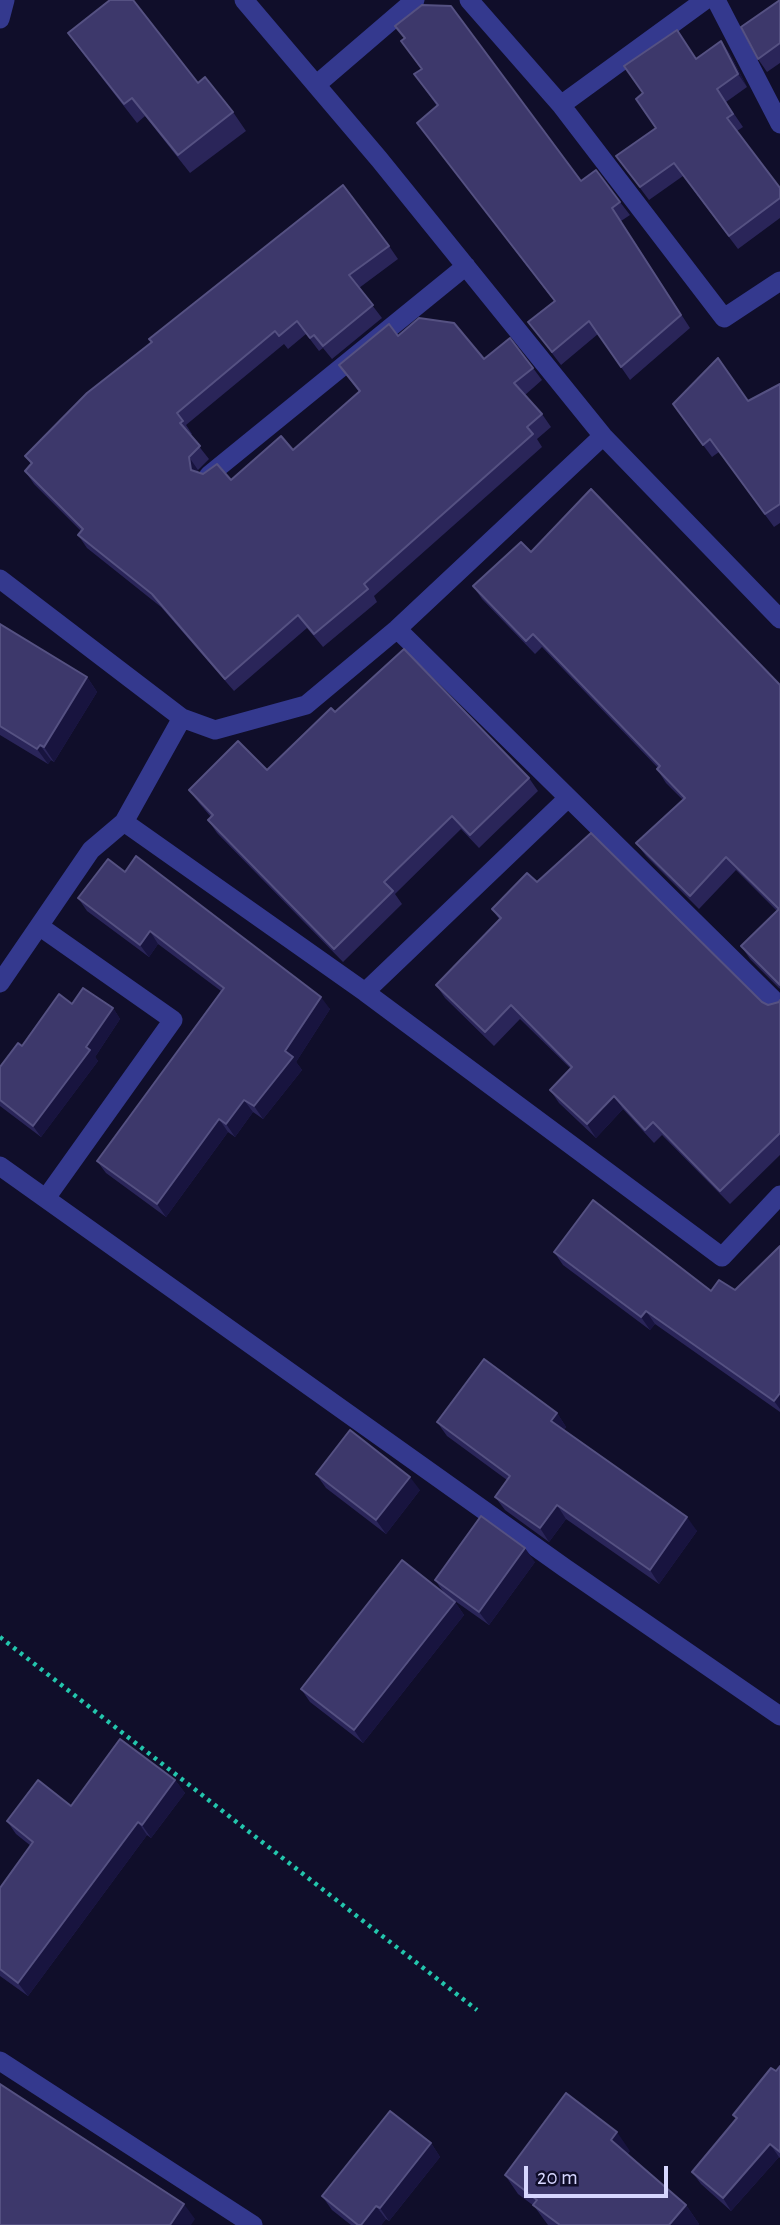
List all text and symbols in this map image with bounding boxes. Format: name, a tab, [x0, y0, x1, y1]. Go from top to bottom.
scale bar	[528, 2152, 672, 2196]
text: 20 m	[537, 2167, 578, 2188]

